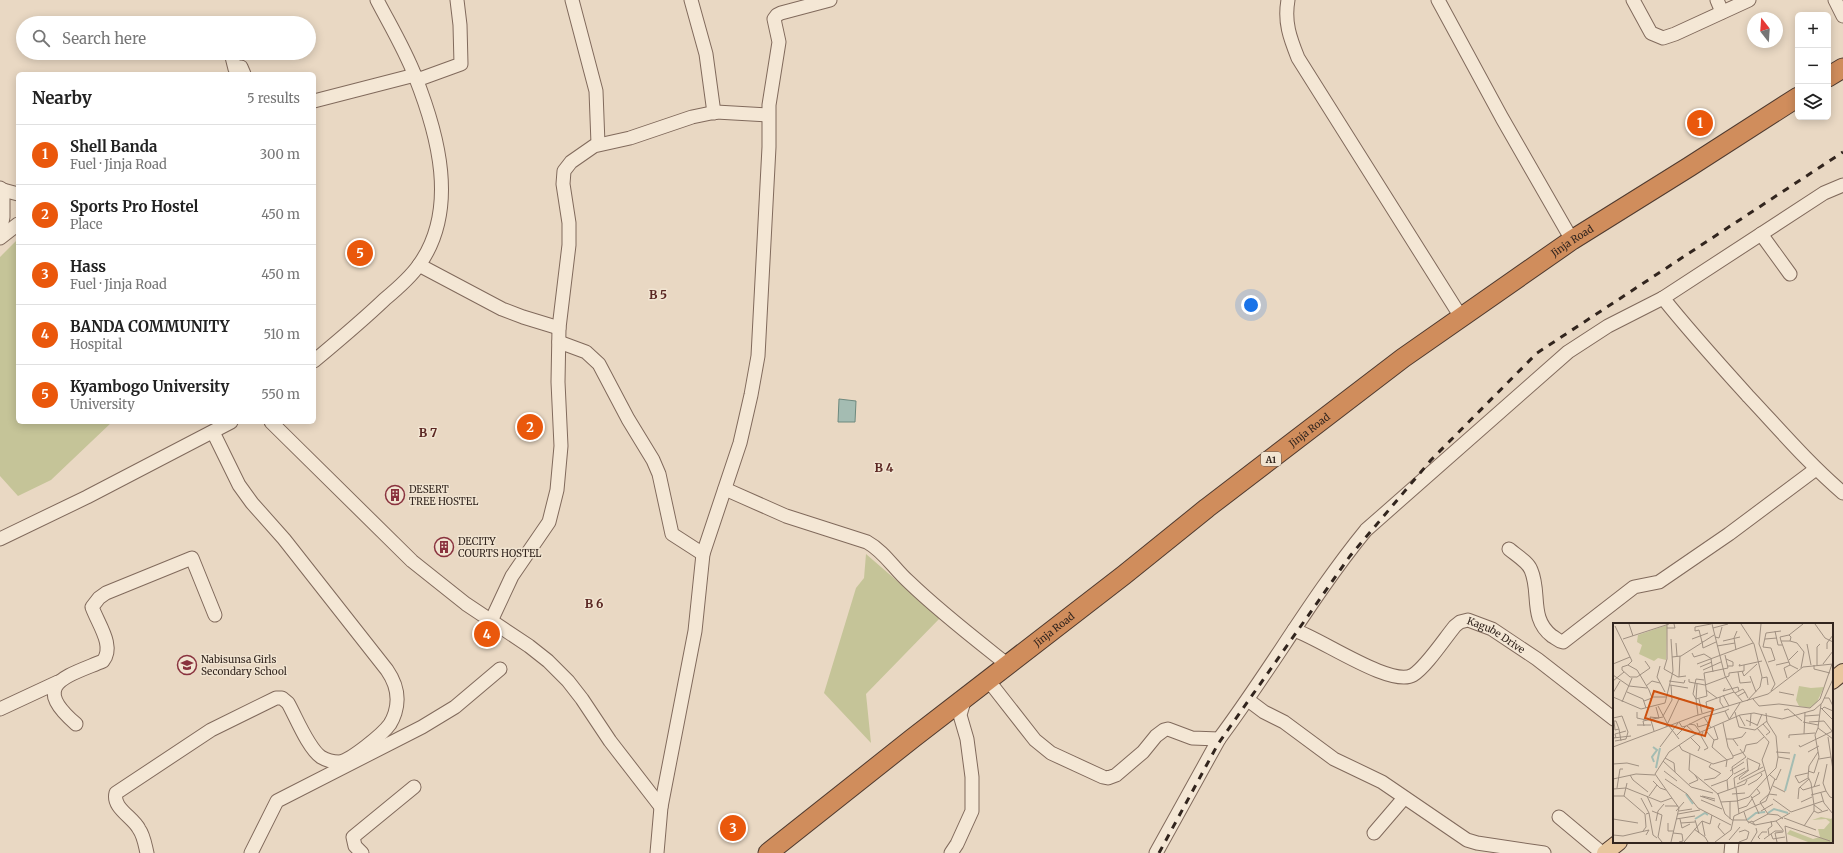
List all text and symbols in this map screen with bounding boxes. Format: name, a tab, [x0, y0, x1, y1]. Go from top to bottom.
north arrow	[1747, 12, 1783, 48]
map controls	[1795, 12, 1831, 120]
button: +	[1795, 12, 1831, 48]
search box	[16, 16, 316, 60]
icon: search	[30, 27, 52, 49]
text: Search here	[62, 29, 146, 48]
button: −	[1795, 48, 1831, 84]
button: layers	[1795, 84, 1831, 120]
text: Nearby	[32, 87, 92, 109]
text: 5 results	[247, 90, 300, 107]
pin: 1	[1687, 108, 1713, 138]
text: Shell Banda	[70, 137, 157, 156]
text: 1	[42, 146, 48, 163]
text: 300 m	[260, 146, 300, 163]
text: Fuel · Jinja Road	[70, 156, 167, 173]
text: Sports Pro Hostel	[70, 197, 198, 216]
text: 2	[41, 206, 49, 223]
text: 450 m	[261, 206, 300, 223]
text: Place	[70, 216, 103, 233]
street label: Jinja Road	[1547, 222, 1596, 260]
pin: 5	[347, 238, 373, 268]
text: Hass	[70, 257, 106, 276]
text: 3	[41, 266, 49, 283]
text: 450 m	[261, 266, 300, 283]
text: Fuel · Jinja Road	[70, 276, 167, 293]
district label: B 5	[649, 287, 667, 302]
your location	[1241, 295, 1261, 315]
text: BANDA COMMUNITY	[70, 317, 229, 336]
text: 4	[41, 326, 49, 343]
text: 510 m	[263, 326, 300, 343]
text: Hospital	[70, 336, 122, 353]
text: Kyambogo University	[70, 377, 229, 396]
text: 5	[41, 386, 49, 403]
text: 550 m	[261, 386, 300, 403]
text: University	[70, 396, 135, 413]
street label: Jinja Road	[1285, 410, 1332, 450]
pin: 2	[517, 412, 543, 442]
district label: B 7	[419, 425, 437, 440]
road number: A1	[1261, 452, 1281, 466]
district label: B 4	[875, 460, 894, 475]
place label: DESERT TREE HOSTEL	[409, 483, 479, 508]
building icon: DESERT TREE HOSTEL	[384, 484, 406, 506]
place label: DECITY COURTS HOSTEL	[458, 535, 542, 560]
building icon: DECITY COURTS HOSTEL	[433, 536, 455, 558]
district label: B 6	[585, 596, 603, 611]
street label: Jinja Road	[1030, 609, 1077, 650]
street label: Kagube Drive	[1465, 614, 1528, 656]
pin: 4	[474, 619, 500, 649]
inset map	[1613, 623, 1833, 843]
place label: Nabisunsa Girls Secondary School	[201, 653, 287, 678]
school or university icon: Nabisunsa Girls Secondary School	[176, 654, 198, 676]
pin: 3	[720, 813, 746, 843]

